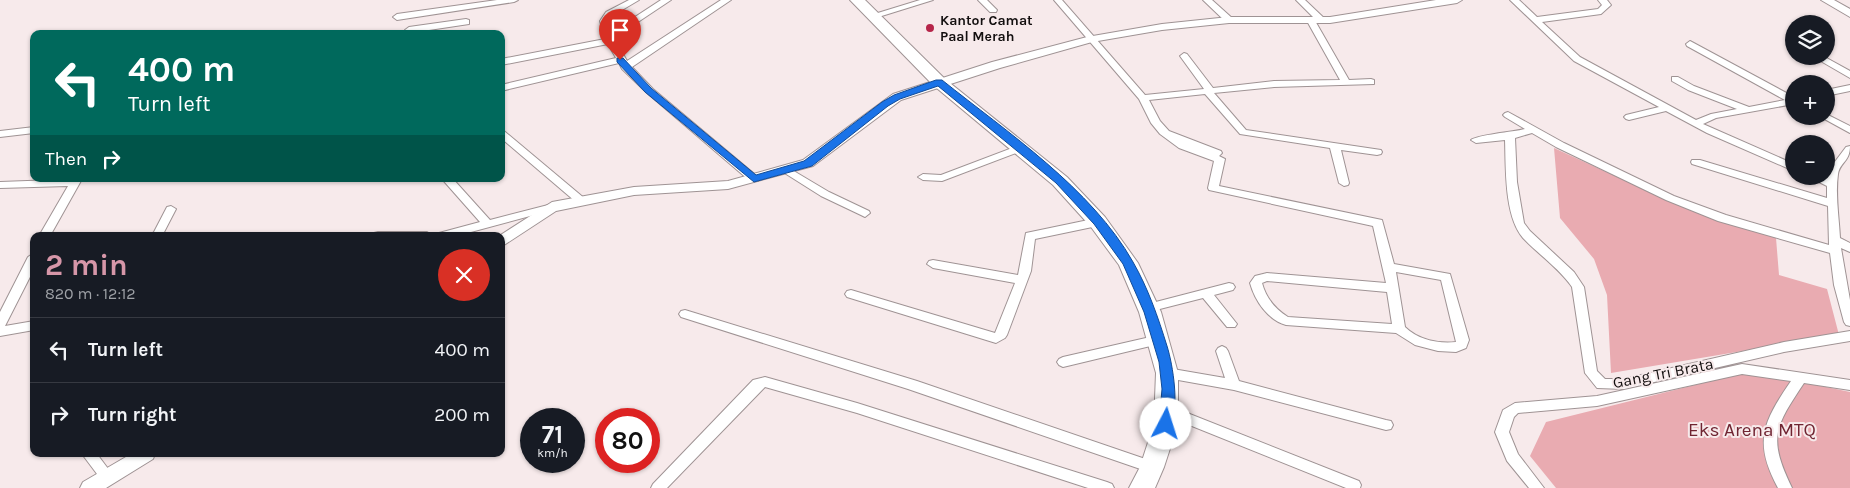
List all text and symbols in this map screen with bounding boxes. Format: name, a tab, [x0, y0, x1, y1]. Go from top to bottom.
pin	[599, 9, 641, 60]
place label: Kantor Camat Paal Merah	[940, 12, 1033, 45]
map controls	[1785, 15, 1835, 185]
button: layers	[1785, 15, 1835, 65]
icon: arrive	[606, 16, 634, 44]
marker: Kantor Camat Paal Merah	[924, 22, 936, 34]
text: 400 m	[128, 49, 235, 90]
icon: left	[45, 50, 110, 115]
button: +	[1785, 75, 1835, 125]
text: Turn left	[128, 91, 211, 117]
button: −	[1785, 135, 1835, 185]
icon: right	[97, 145, 125, 173]
text: Then	[45, 148, 87, 170]
text: 2 min	[45, 247, 128, 283]
button: close	[438, 249, 490, 301]
text: 820 m · 12:12	[45, 284, 136, 303]
icon: left	[45, 336, 73, 364]
text: Turn left	[88, 339, 163, 361]
text: 400 m	[435, 339, 490, 361]
street label: Gang Tri Brata	[1611, 354, 1715, 392]
position arrow	[1139, 397, 1191, 449]
icon: right	[45, 401, 73, 429]
text: Turn right	[88, 404, 177, 426]
text: 200 m	[434, 404, 490, 426]
speed limit sign: 80	[595, 408, 660, 473]
park label: Eks Arena MTQ	[1688, 419, 1816, 441]
text: 71	[542, 420, 563, 449]
text: km/h	[537, 446, 568, 460]

